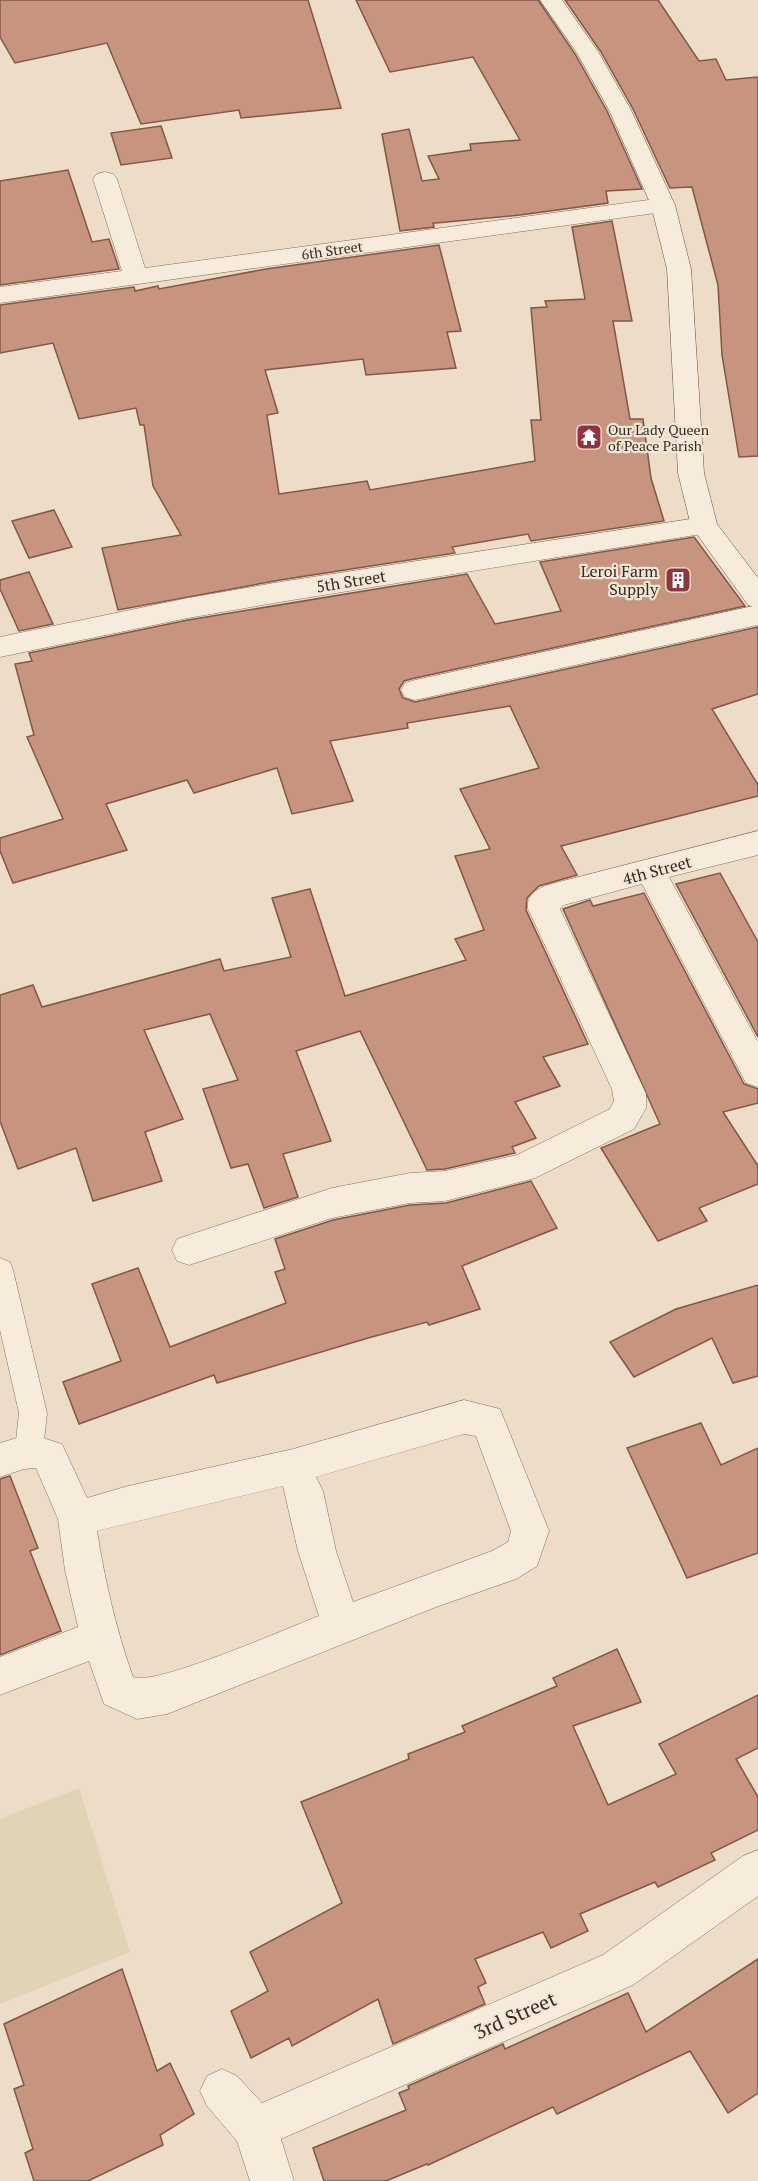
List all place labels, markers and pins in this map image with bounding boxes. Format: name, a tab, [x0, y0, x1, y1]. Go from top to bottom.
place label: Our Lady Queen of Peace Parish	[608, 420, 710, 455]
temple icon: Our Lady Queen of Peace Parish	[574, 422, 604, 452]
place label: Leroi Farm Supply	[581, 560, 659, 600]
building icon: Leroi Farm Supply	[663, 565, 693, 595]

